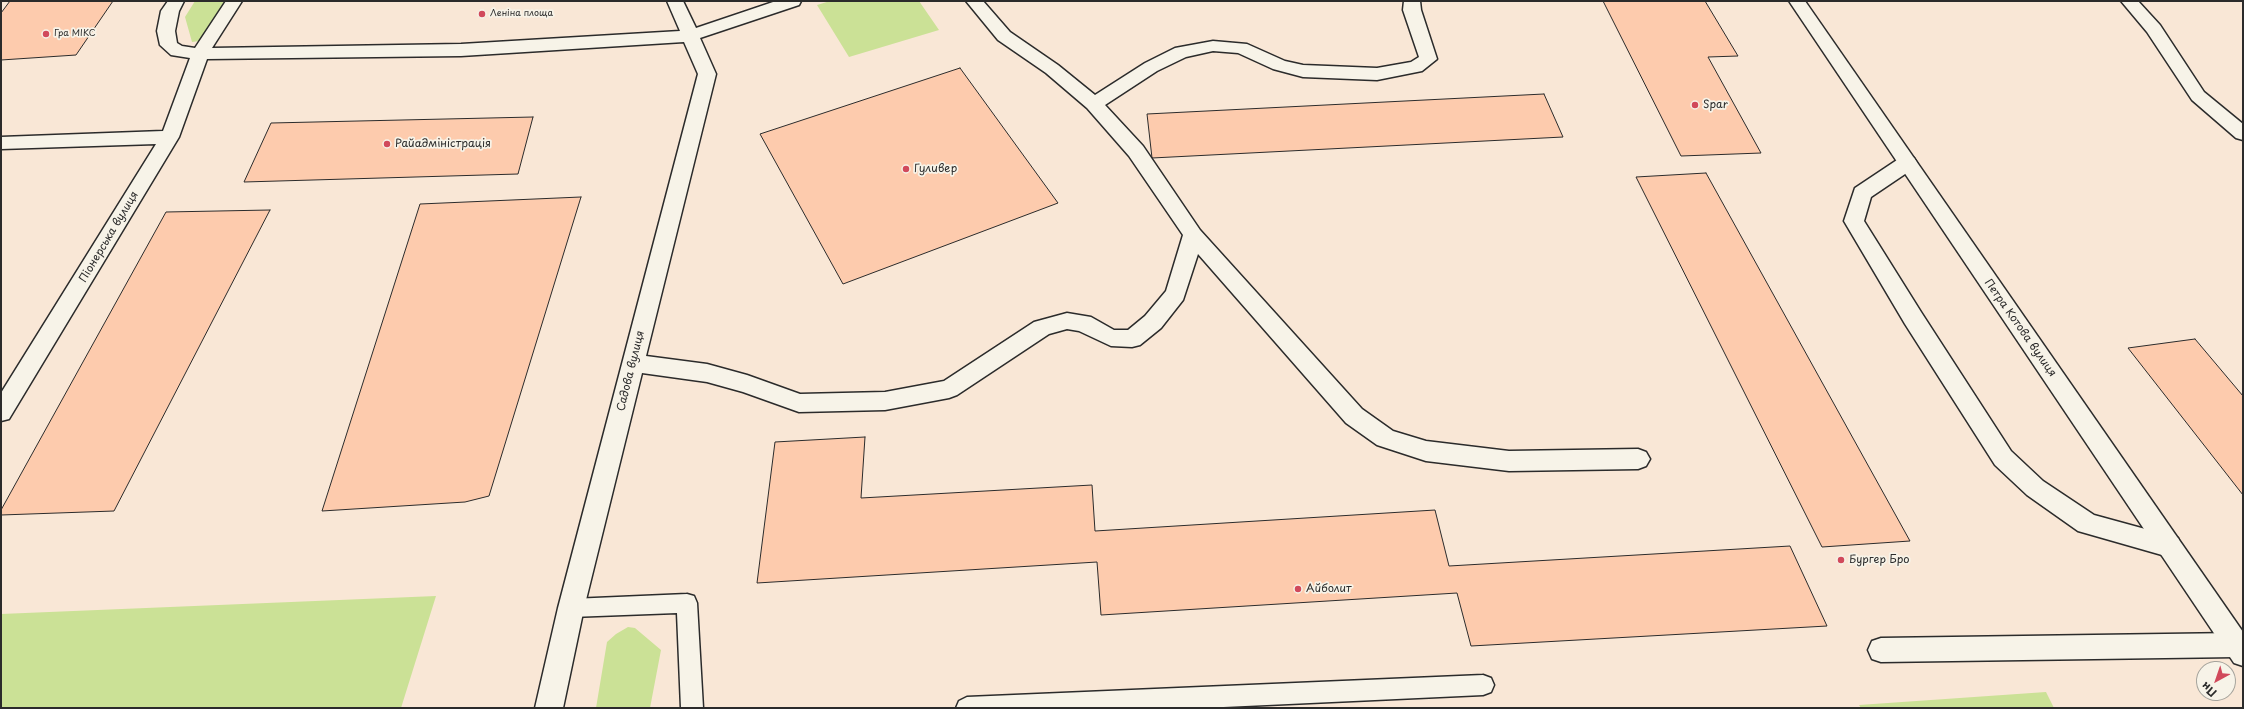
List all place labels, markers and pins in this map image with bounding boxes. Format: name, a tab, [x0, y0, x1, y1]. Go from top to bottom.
marker: Леніна площа	[477, 9, 487, 19]
place label: Леніна площа	[490, 9, 553, 19]
marker: Гра МІКС	[41, 29, 51, 39]
place label: Гра МІКС	[54, 29, 96, 39]
place label: Spar	[1703, 98, 1728, 112]
marker: Spar	[1690, 100, 1700, 110]
place label: Райадміністрація	[395, 137, 491, 151]
marker: Райадміністрація	[382, 139, 392, 149]
place label: Гуливер	[914, 162, 957, 176]
marker: Гуливер	[901, 164, 911, 174]
place label: Бургер Бро	[1849, 553, 1910, 567]
marker: Бургер Бро	[1836, 555, 1846, 565]
place label: Айболит	[1306, 582, 1351, 596]
marker: Айболит	[1293, 584, 1303, 594]

